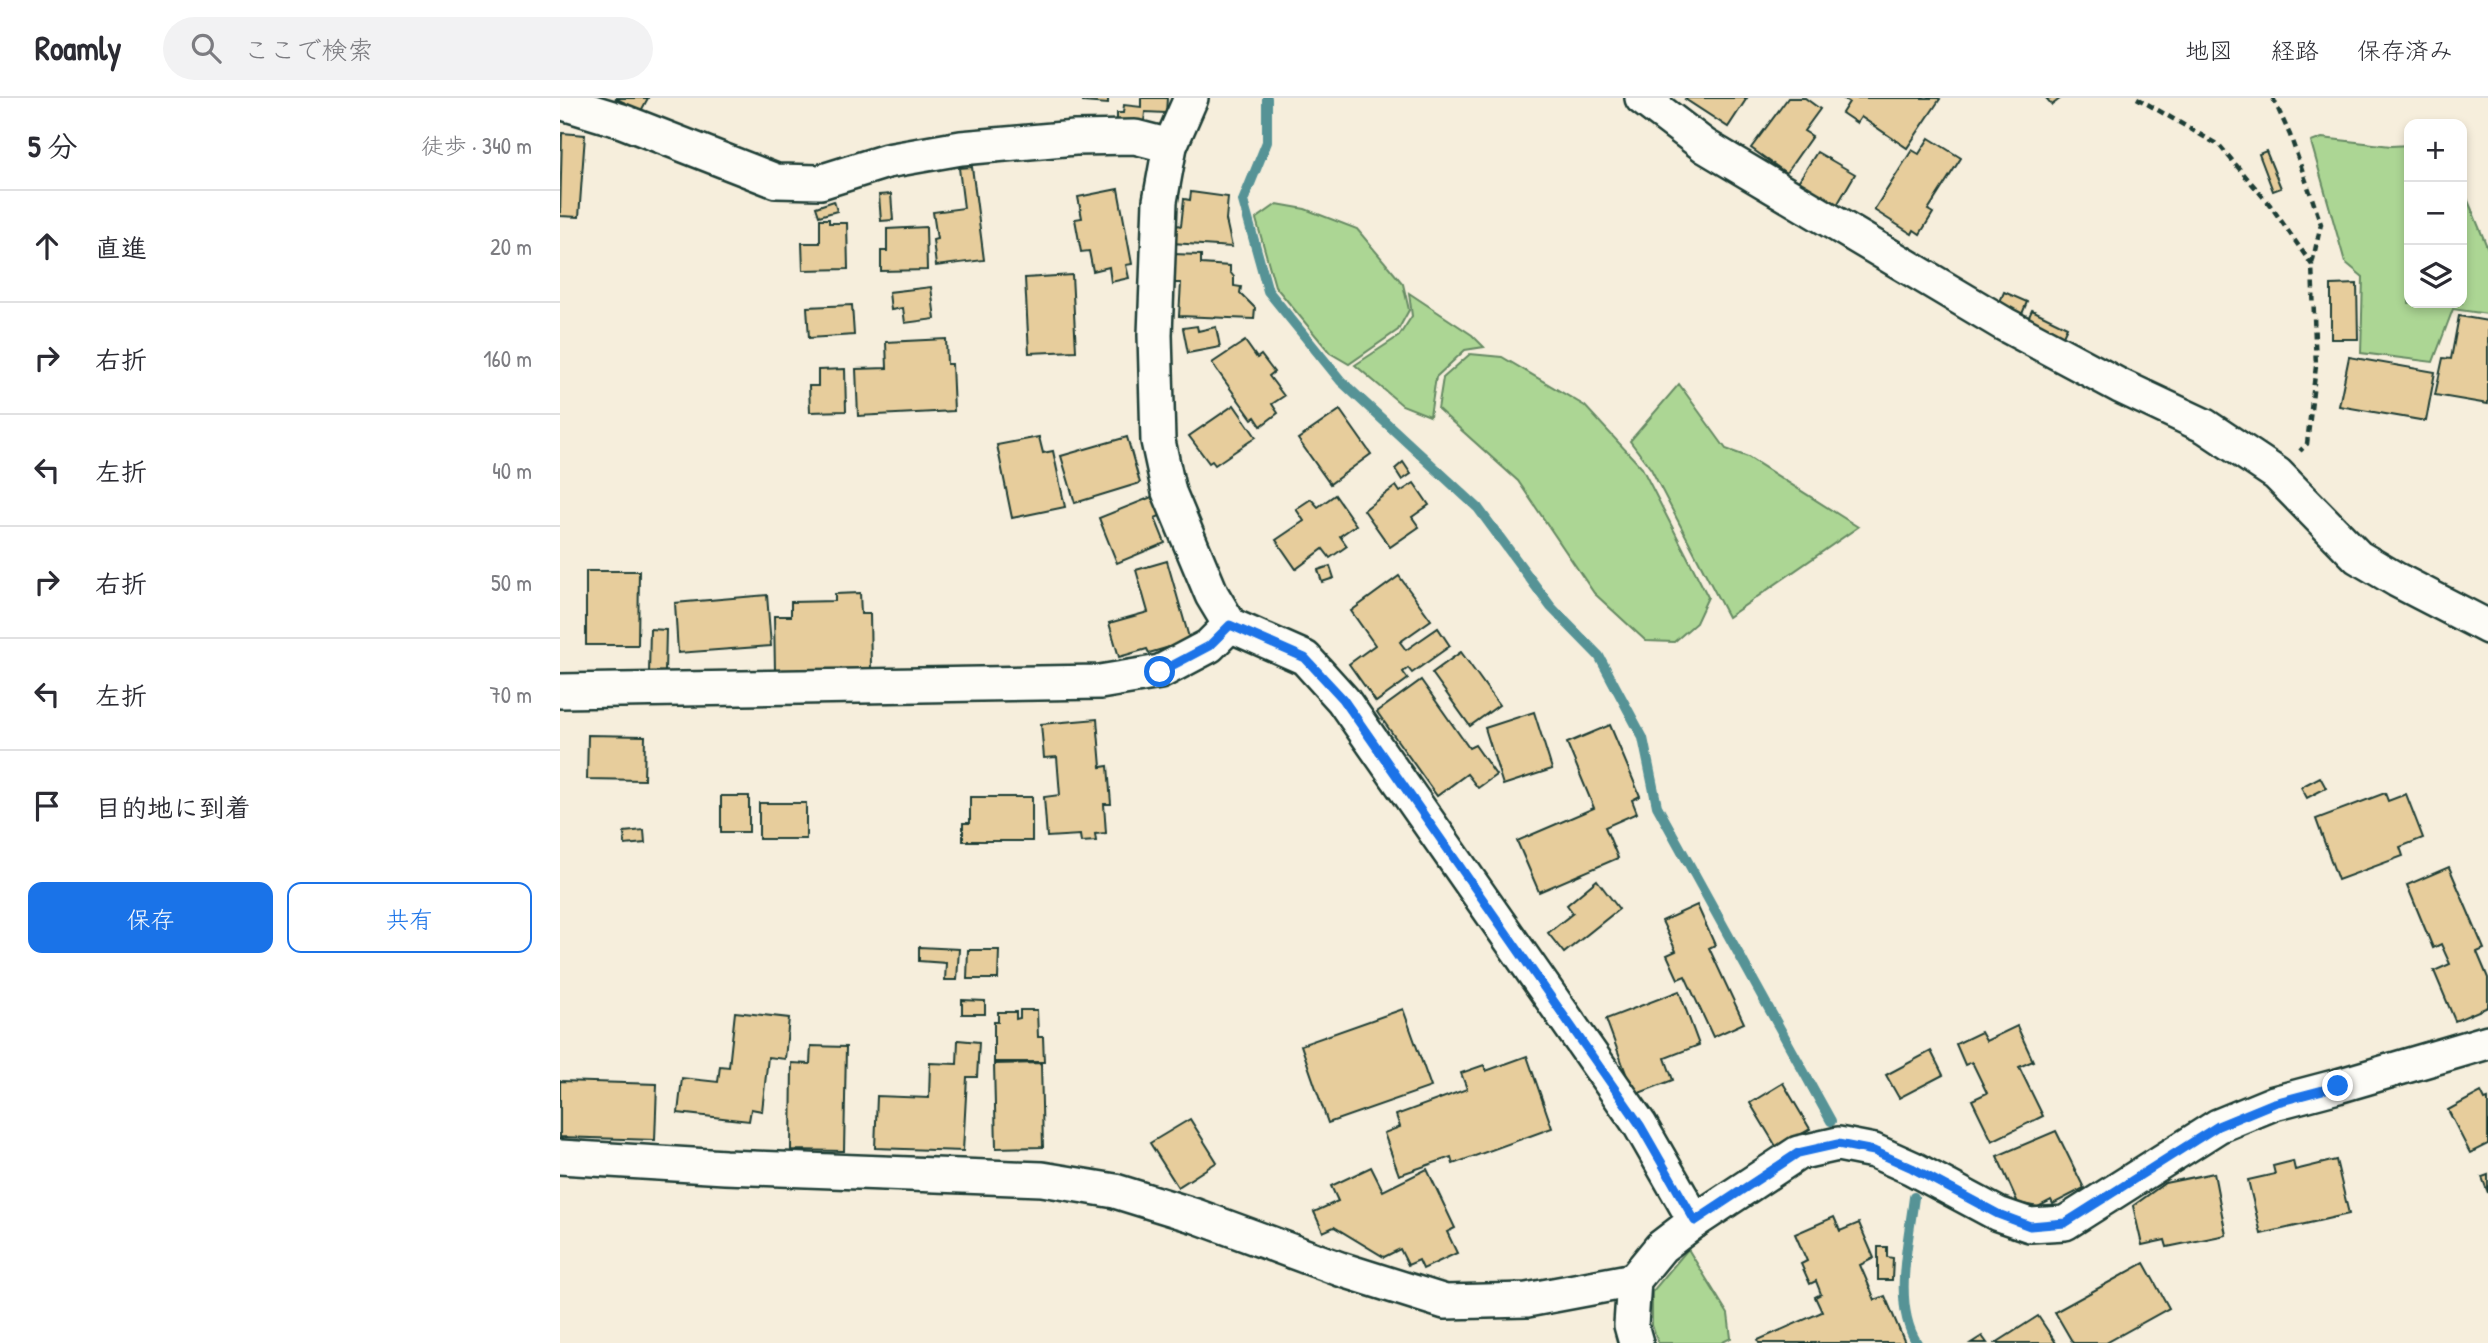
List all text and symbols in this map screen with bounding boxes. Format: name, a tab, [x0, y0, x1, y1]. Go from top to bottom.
search box	[163, 17, 653, 80]
text: Roamly	[35, 26, 121, 70]
icon: search	[187, 29, 225, 67]
text: ここで検索	[243, 32, 373, 67]
text: 地図	[2185, 34, 2233, 66]
text: 経路	[2271, 34, 2319, 66]
text: 保存済み	[2357, 34, 2453, 66]
map controls	[2404, 119, 2467, 308]
button: +	[2404, 119, 2467, 182]
text: 5 分	[28, 126, 78, 166]
text: 徒歩 · 340 m	[421, 130, 532, 161]
button: −	[2404, 182, 2467, 245]
icon: ahead	[28, 227, 66, 265]
text: 直進	[95, 230, 147, 265]
text: 20 m	[490, 231, 532, 262]
button: layers	[2404, 245, 2467, 308]
icon: right	[28, 339, 66, 377]
text: 右折	[95, 342, 147, 377]
text: 160 m	[483, 343, 532, 374]
icon: left	[28, 451, 66, 489]
text: 左折	[95, 454, 147, 489]
text: 40 m	[492, 455, 532, 486]
icon: right	[28, 563, 66, 601]
text: 右折	[95, 566, 147, 601]
text: 50 m	[491, 567, 532, 598]
route start	[1144, 656, 1175, 687]
icon: left	[28, 675, 66, 713]
text: 左折	[95, 678, 147, 713]
text: 70 m	[489, 679, 532, 710]
icon: arrive	[28, 787, 66, 825]
text: 目的地に到着	[95, 790, 251, 825]
button: 保存	[28, 882, 273, 953]
button: 共有	[287, 882, 532, 953]
route end	[2322, 1070, 2353, 1101]

